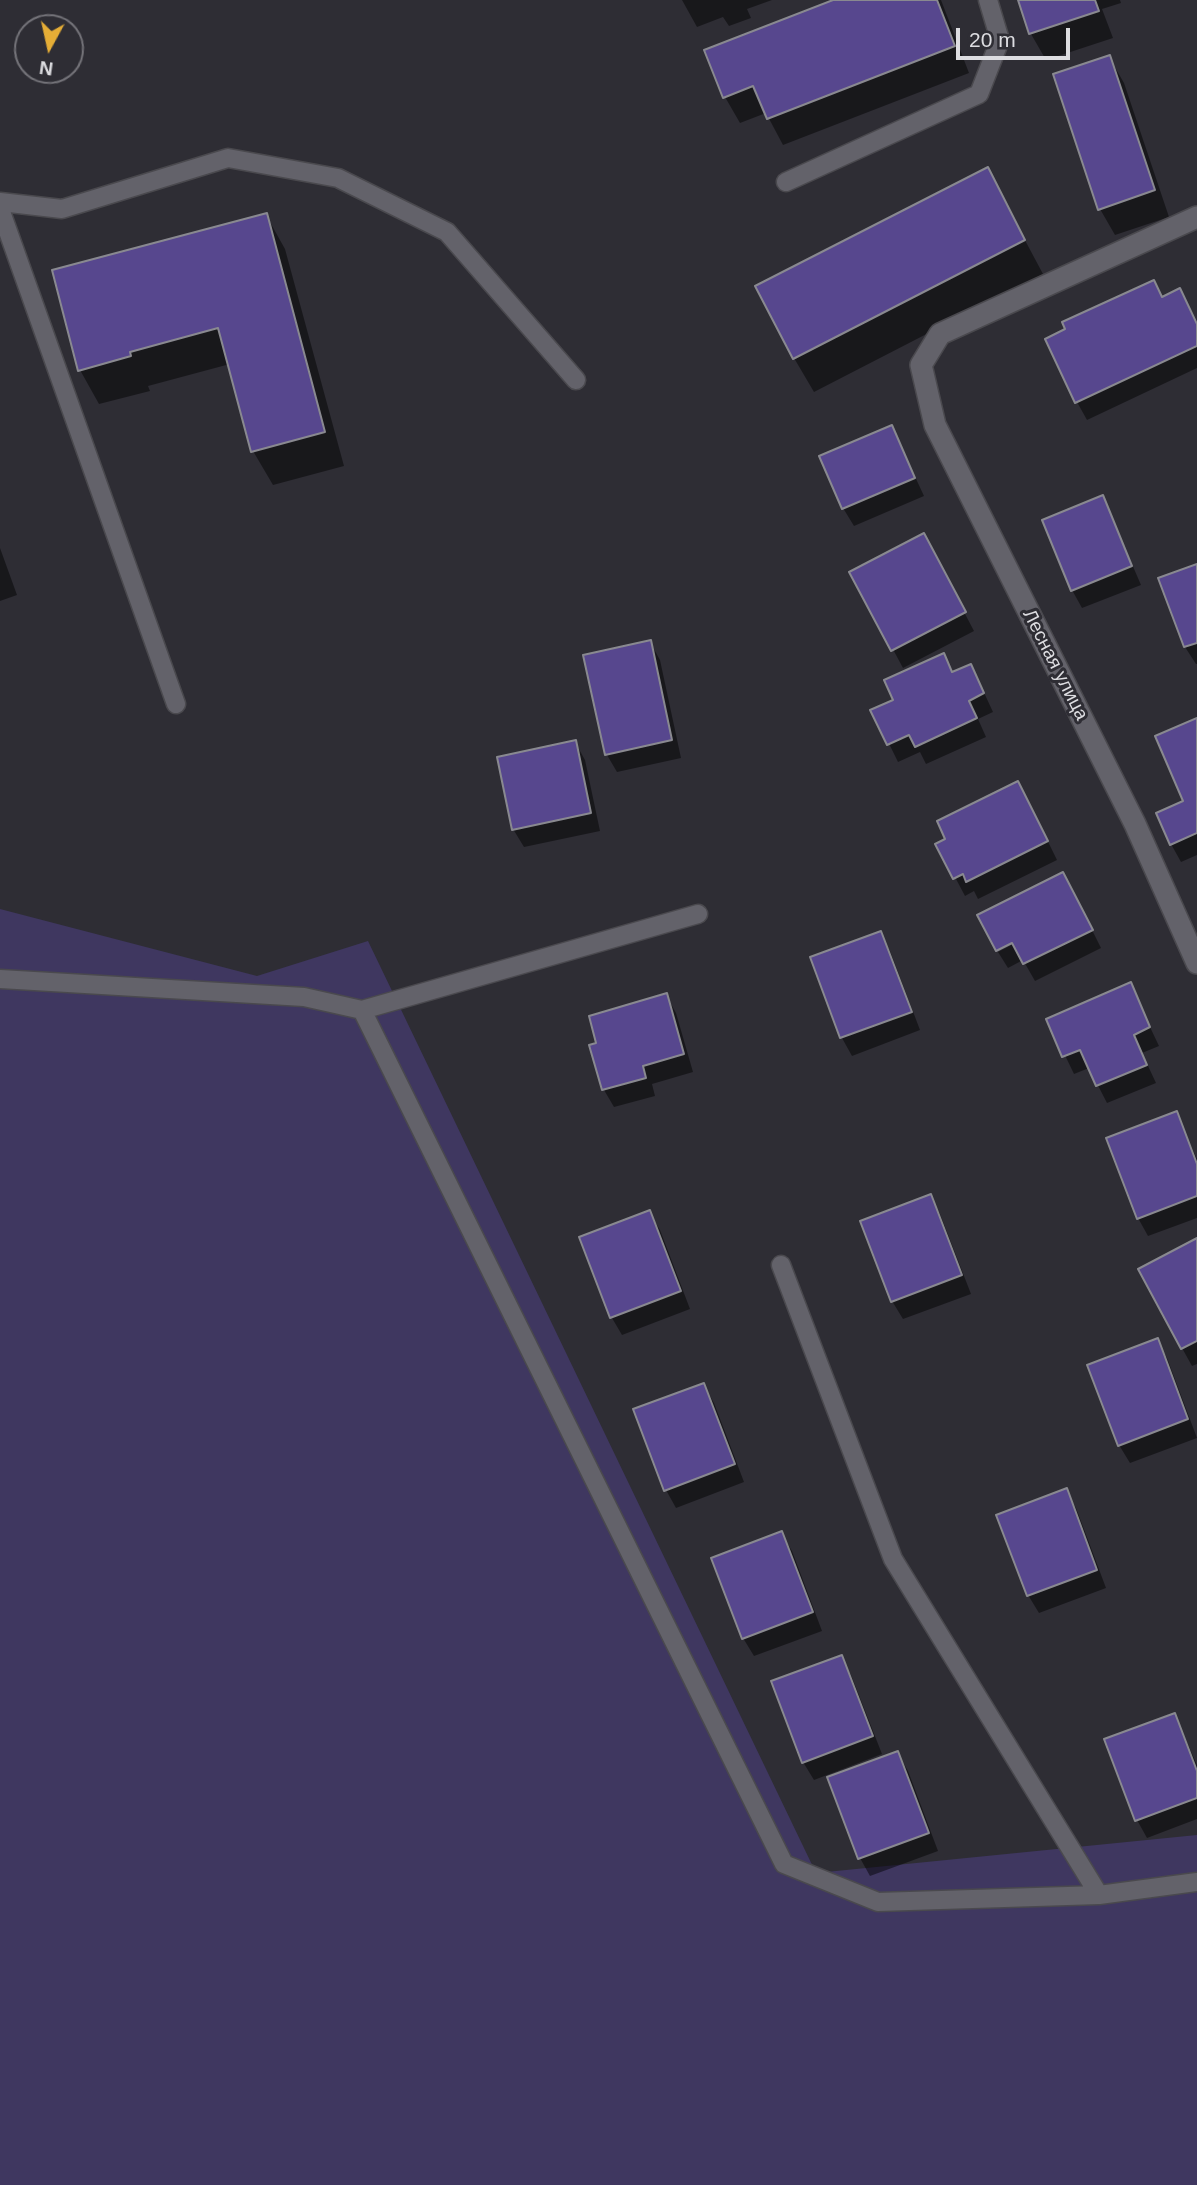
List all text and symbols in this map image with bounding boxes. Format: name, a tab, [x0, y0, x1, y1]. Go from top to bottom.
north arrow	[14, 14, 84, 84]
scale bar	[959, 14, 1073, 58]
text: 20 m	[969, 28, 1016, 51]
text: N	[38, 57, 55, 80]
street label: Лесная улица	[1017, 606, 1093, 724]

